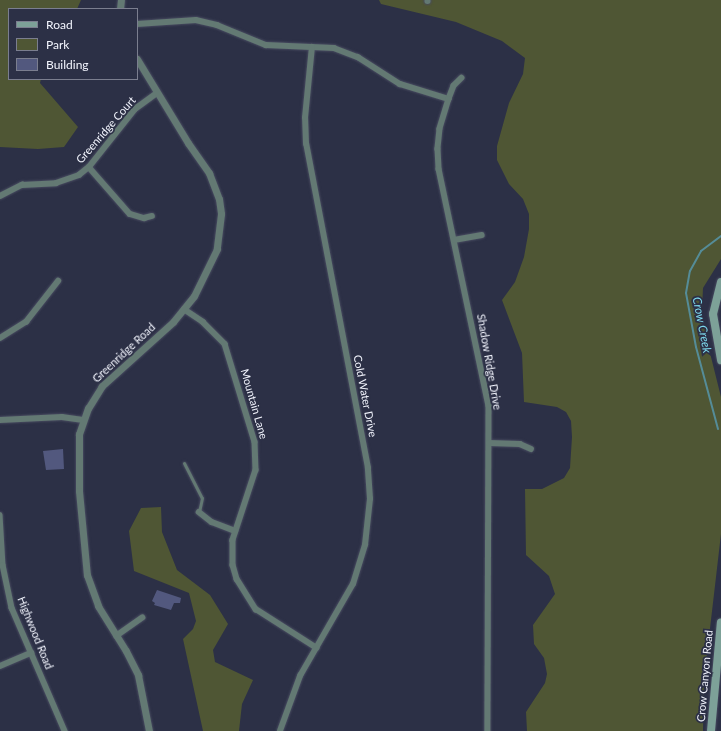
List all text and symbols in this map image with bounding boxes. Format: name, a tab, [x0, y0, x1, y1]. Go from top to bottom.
legend	[8, 8, 138, 80]
text: Road	[46, 17, 73, 32]
text: Park	[46, 37, 69, 52]
text: Building	[46, 57, 89, 72]
street label: Greenridge Court	[73, 94, 139, 166]
water label: Crow Creek	[689, 295, 715, 355]
street label: Shadow Ridge Drive	[474, 313, 504, 411]
street label: Greenridge Road	[90, 321, 158, 385]
street label: Cold Water Drive	[351, 354, 379, 438]
street label: Mountain Lane	[238, 367, 270, 441]
street label: Highwood Road	[14, 595, 56, 671]
street label: Crow Canyon Road	[694, 629, 716, 723]

